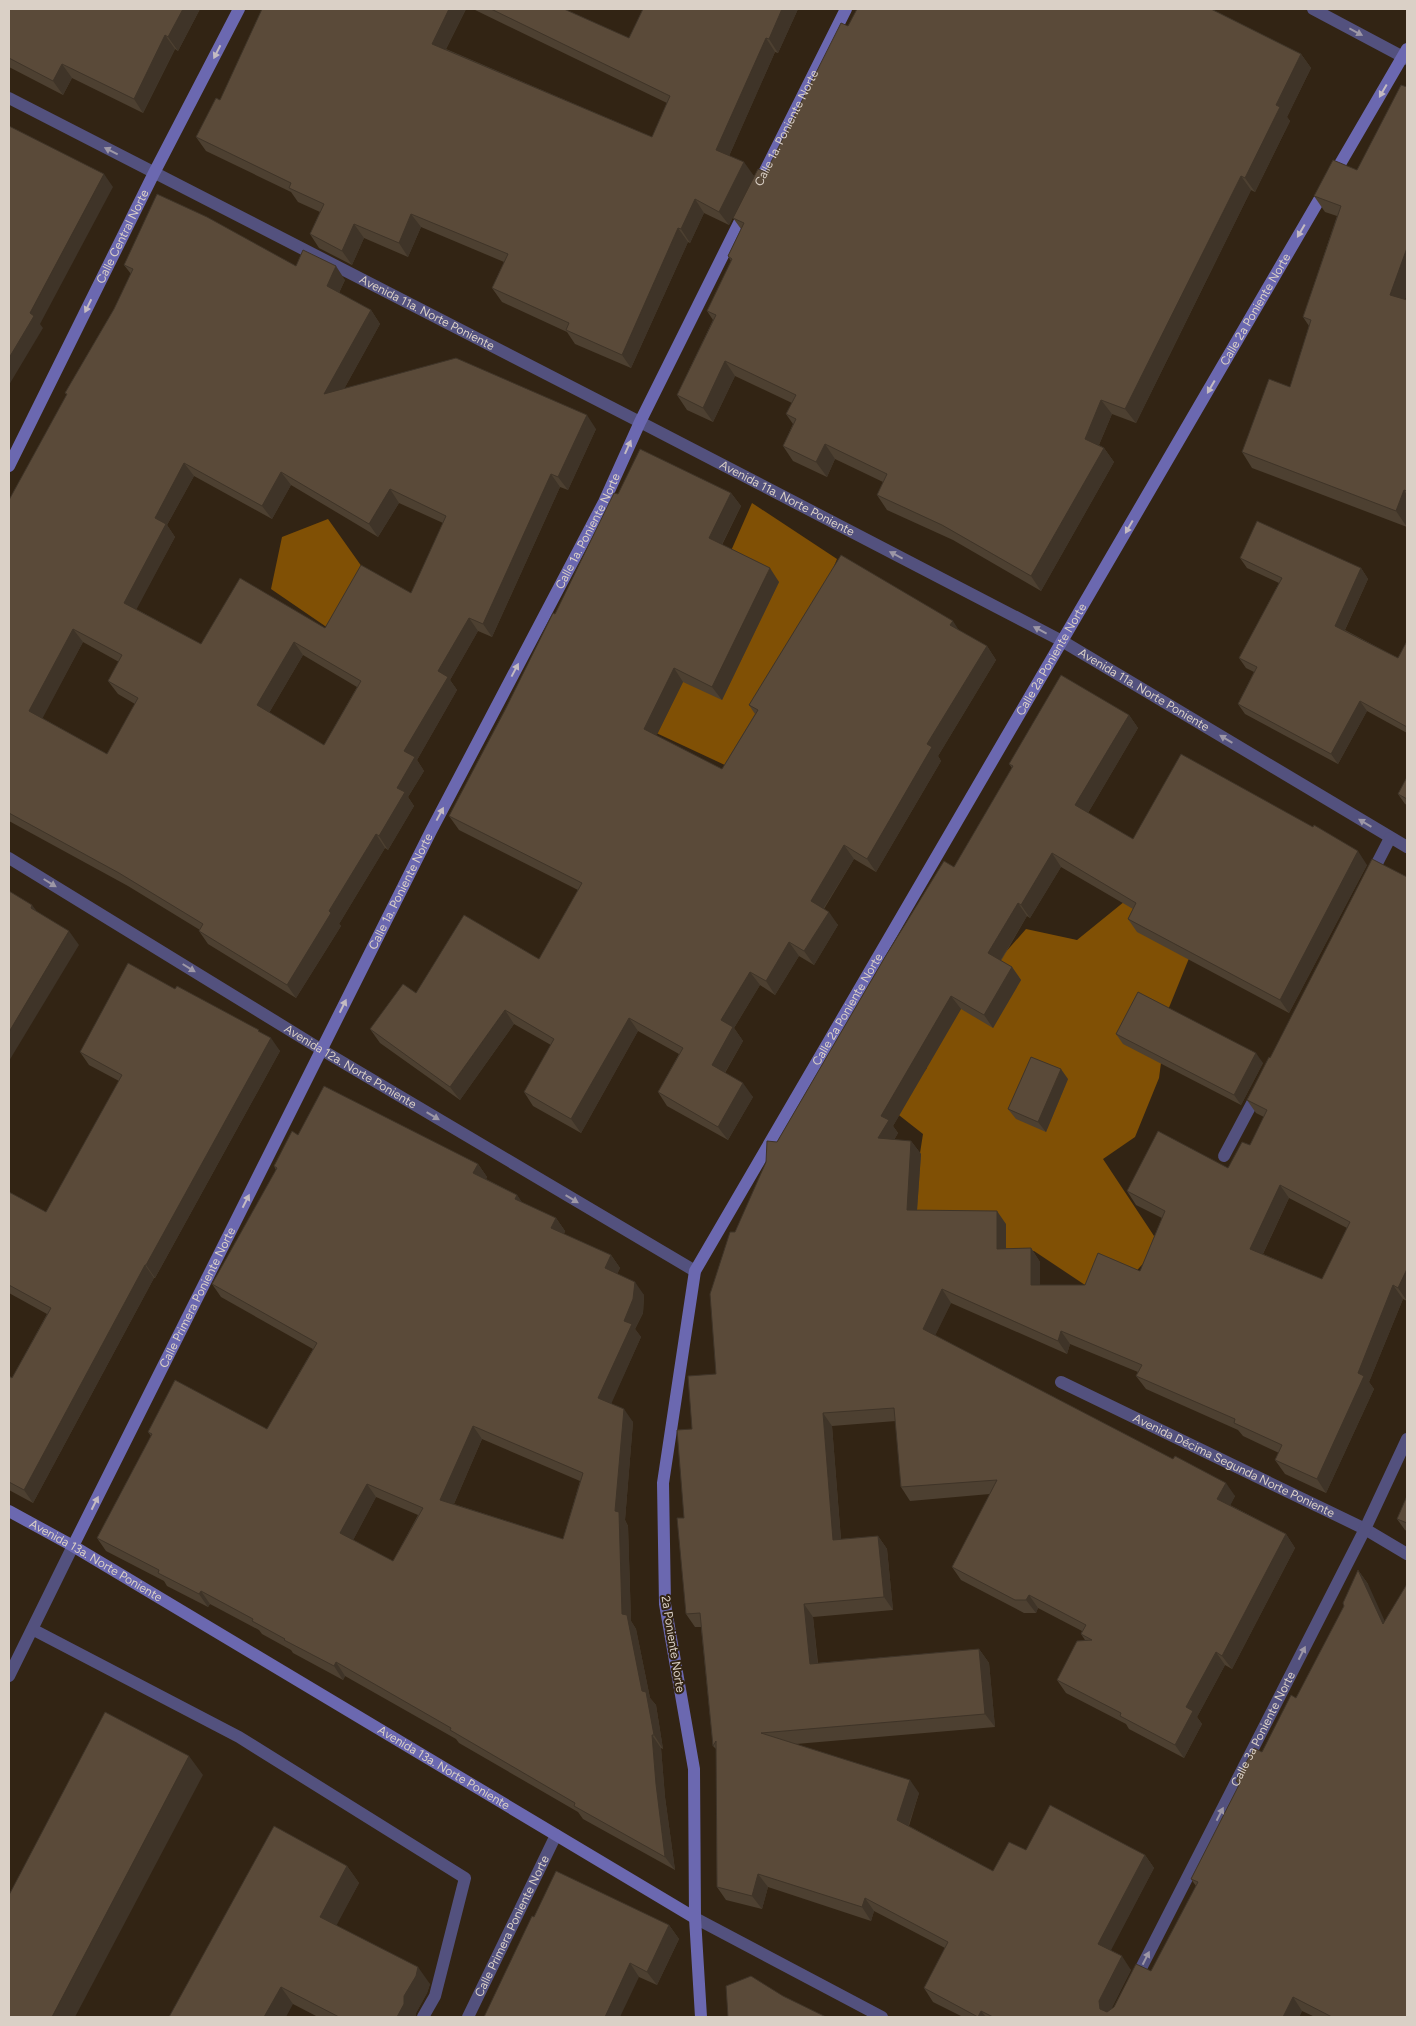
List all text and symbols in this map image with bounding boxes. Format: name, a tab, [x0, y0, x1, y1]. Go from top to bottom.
one-way arrow	[1349, 28, 1364, 36]
one-way arrow	[213, 45, 221, 59]
street label: Calle 1a. Poniente Norte	[752, 67, 822, 188]
one-way arrow	[1379, 84, 1388, 98]
one-way arrow	[104, 147, 118, 155]
street label: Calle Central Norte	[93, 187, 152, 286]
one-way arrow	[1297, 225, 1306, 238]
street label: Calle 2a Poniente Norte	[1217, 250, 1294, 368]
street label: Avenida 11a. Norte Poniente	[357, 272, 497, 353]
one-way arrow	[84, 299, 92, 313]
one-way arrow	[1206, 380, 1215, 393]
one-way arrow	[625, 440, 633, 454]
street label: Avenida 11a. Norte Poniente	[717, 458, 857, 539]
street label: Calle 1a. Poniente Norte	[552, 471, 623, 591]
one-way arrow	[1124, 520, 1133, 534]
one-way arrow	[889, 551, 903, 559]
street label: Calle 2a Poniente Norte	[1013, 600, 1090, 718]
one-way arrow	[1033, 626, 1048, 634]
street label: Avenida 11a. Norte Poniente	[1076, 645, 1212, 734]
one-way arrow	[511, 663, 519, 677]
one-way arrow	[1219, 735, 1232, 744]
one-way arrow	[436, 807, 444, 821]
one-way arrow	[1359, 818, 1372, 827]
street label: Calle 1a. Poniente Norte	[366, 831, 436, 952]
one-way arrow	[44, 878, 57, 888]
street label: Calle 2a Poniente Norte	[809, 950, 886, 1068]
one-way arrow	[182, 964, 195, 973]
one-way arrow	[339, 999, 347, 1013]
street label: Avenida 12a. Norte Poniente	[282, 1022, 419, 1112]
one-way arrow	[426, 1111, 439, 1120]
one-way arrow	[242, 1194, 250, 1208]
one-way arrow	[566, 1194, 579, 1203]
street label: Calle Primera Poniente Norte	[156, 1224, 239, 1370]
street label: Avenida Décima Segunda Norte Poniente	[1131, 1411, 1337, 1520]
one-way arrow	[91, 1496, 99, 1510]
street label: Avenida 13a. Norte Poniente	[27, 1517, 165, 1605]
street label: 2a Poniente Norte	[658, 1595, 688, 1694]
one-way arrow	[1298, 1646, 1306, 1660]
street label: Calle 3a Poniente Norte	[1228, 1669, 1298, 1789]
street label: Avenida 13a. Norte Poniente	[375, 1723, 513, 1813]
one-way arrow	[1216, 1806, 1224, 1821]
street label: Calle Primera Poniente Norte	[472, 1853, 552, 1999]
one-way arrow	[1142, 1951, 1150, 1965]

